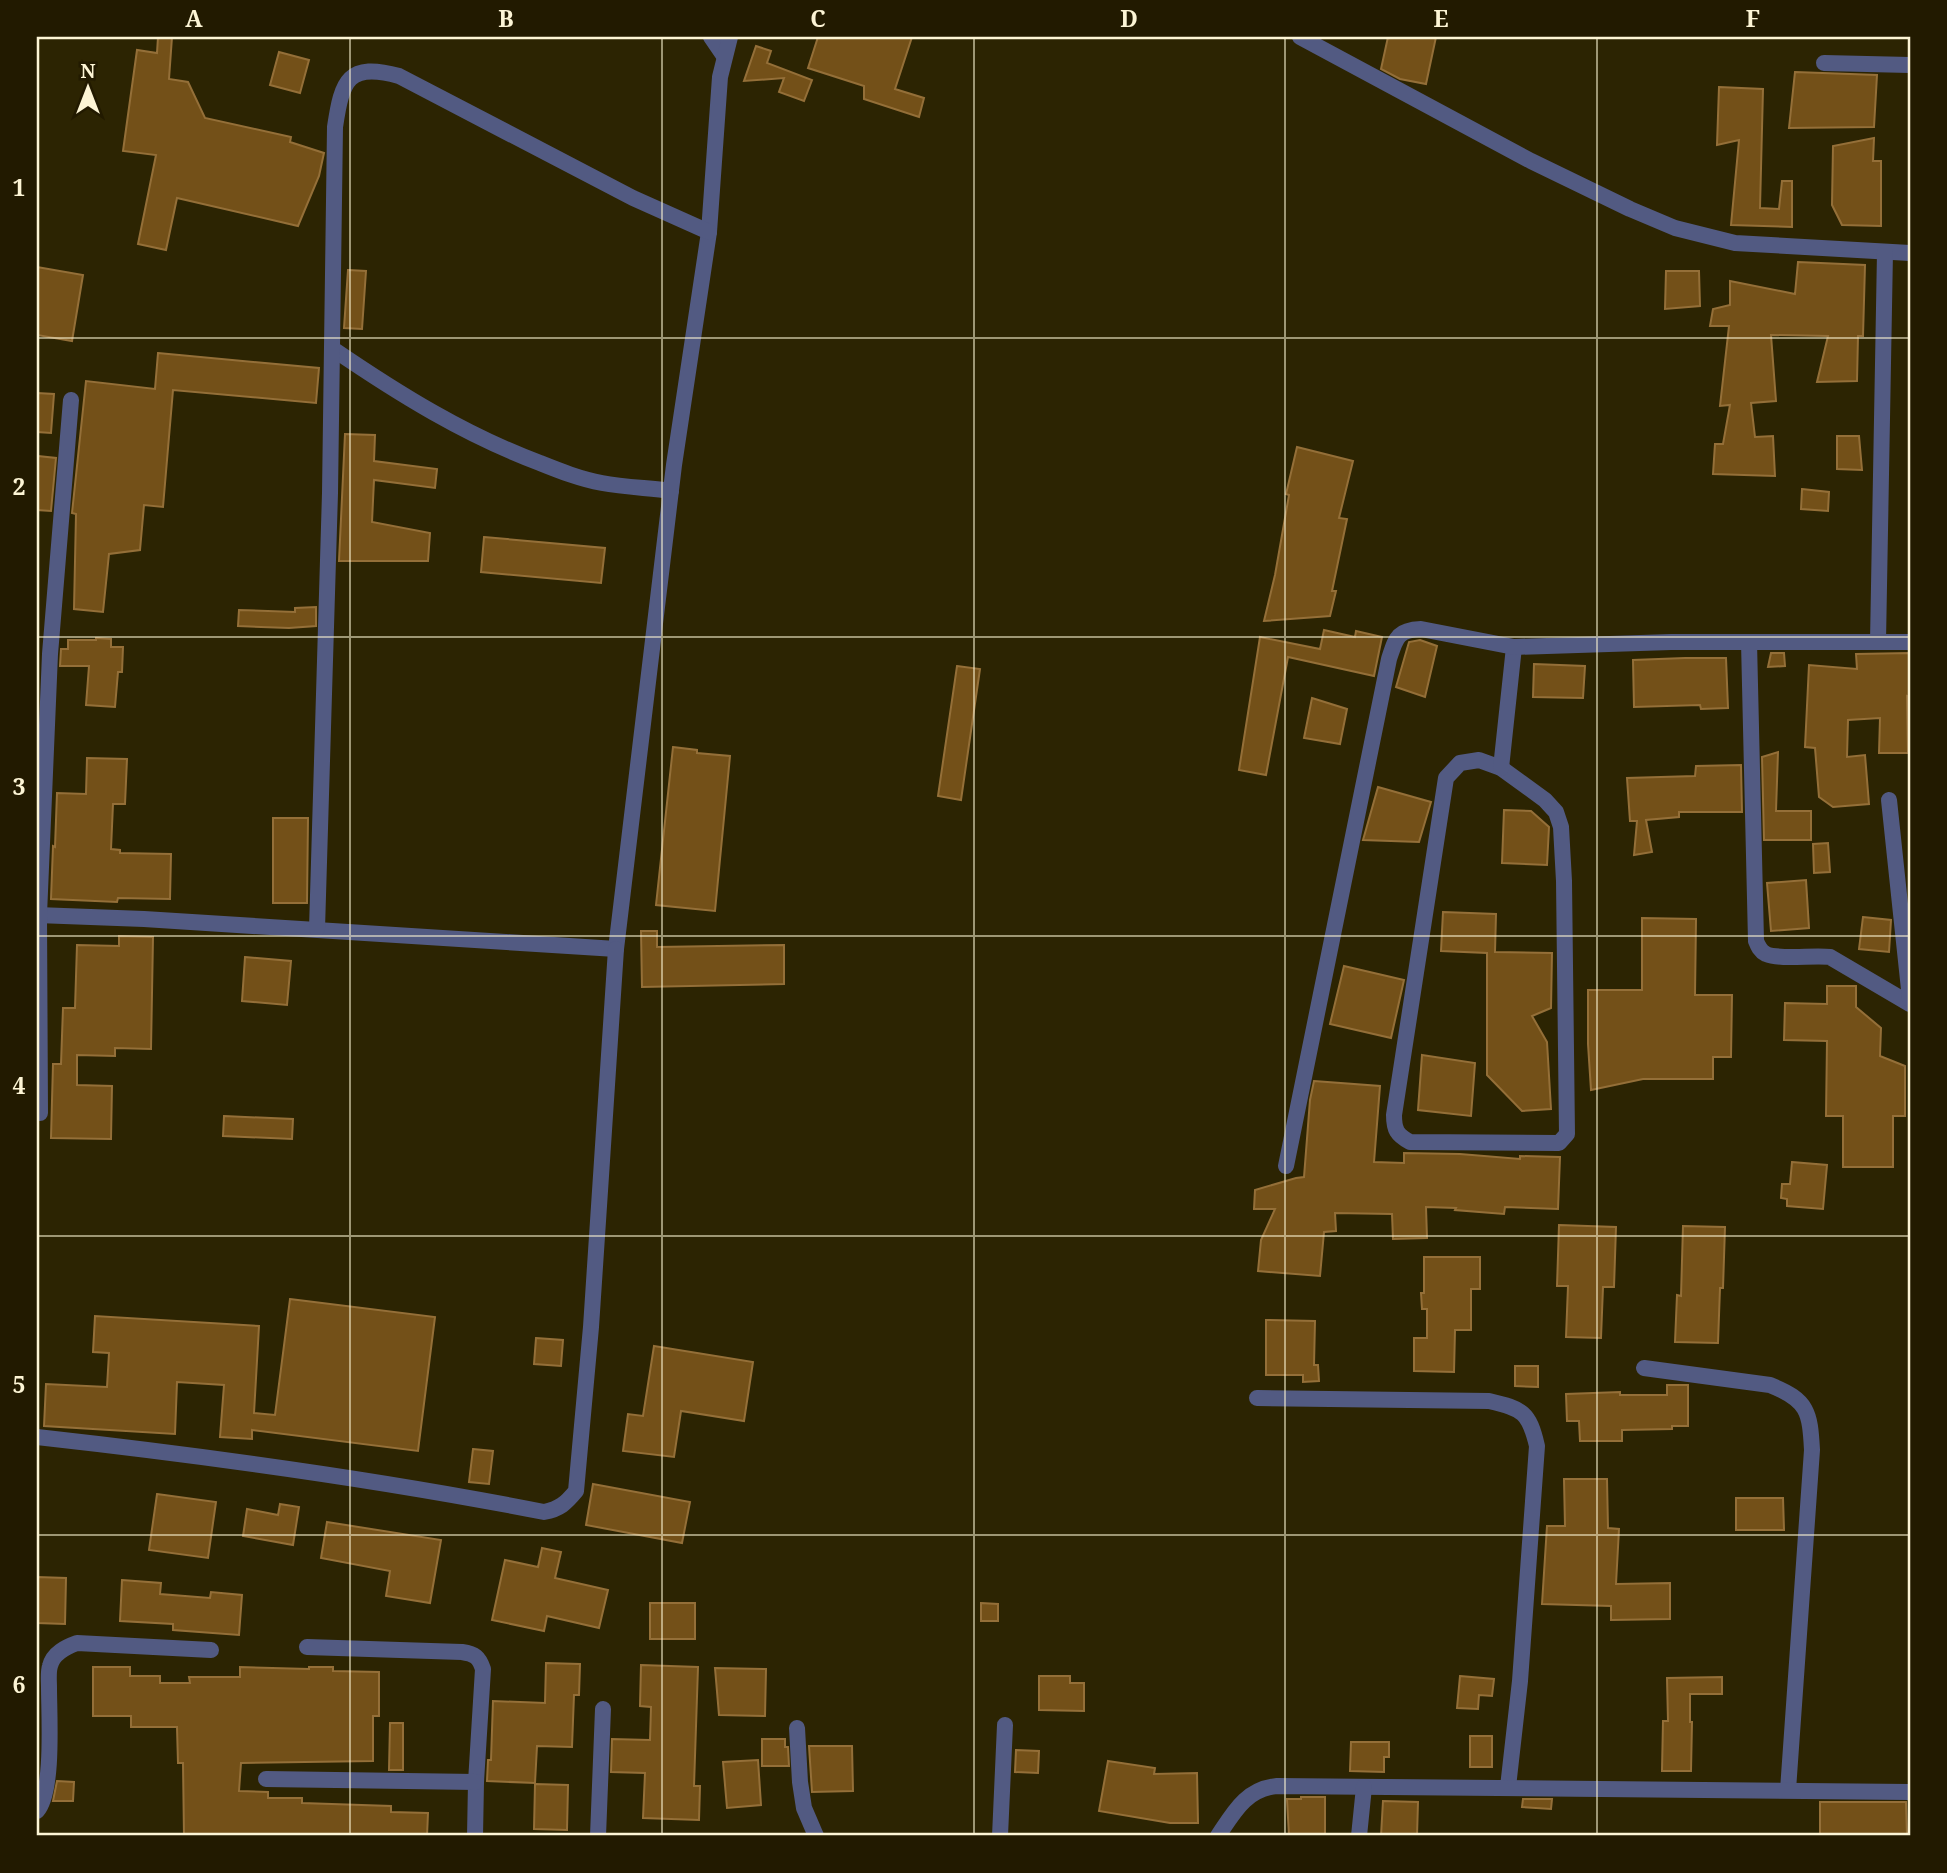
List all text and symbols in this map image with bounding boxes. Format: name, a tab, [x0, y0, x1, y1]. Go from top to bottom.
text: A	[185, 2, 203, 34]
text: B	[498, 2, 514, 34]
text: C	[810, 2, 826, 34]
text: D	[1120, 2, 1138, 34]
text: E	[1433, 2, 1449, 34]
text: F	[1746, 2, 1760, 34]
north arrow	[52, 52, 122, 122]
text: N	[81, 58, 96, 84]
text: 1	[13, 171, 26, 203]
text: 2	[13, 470, 26, 502]
text: 3	[13, 770, 26, 802]
text: 4	[13, 1069, 26, 1101]
text: 5	[13, 1368, 26, 1400]
text: 6	[13, 1668, 26, 1700]

